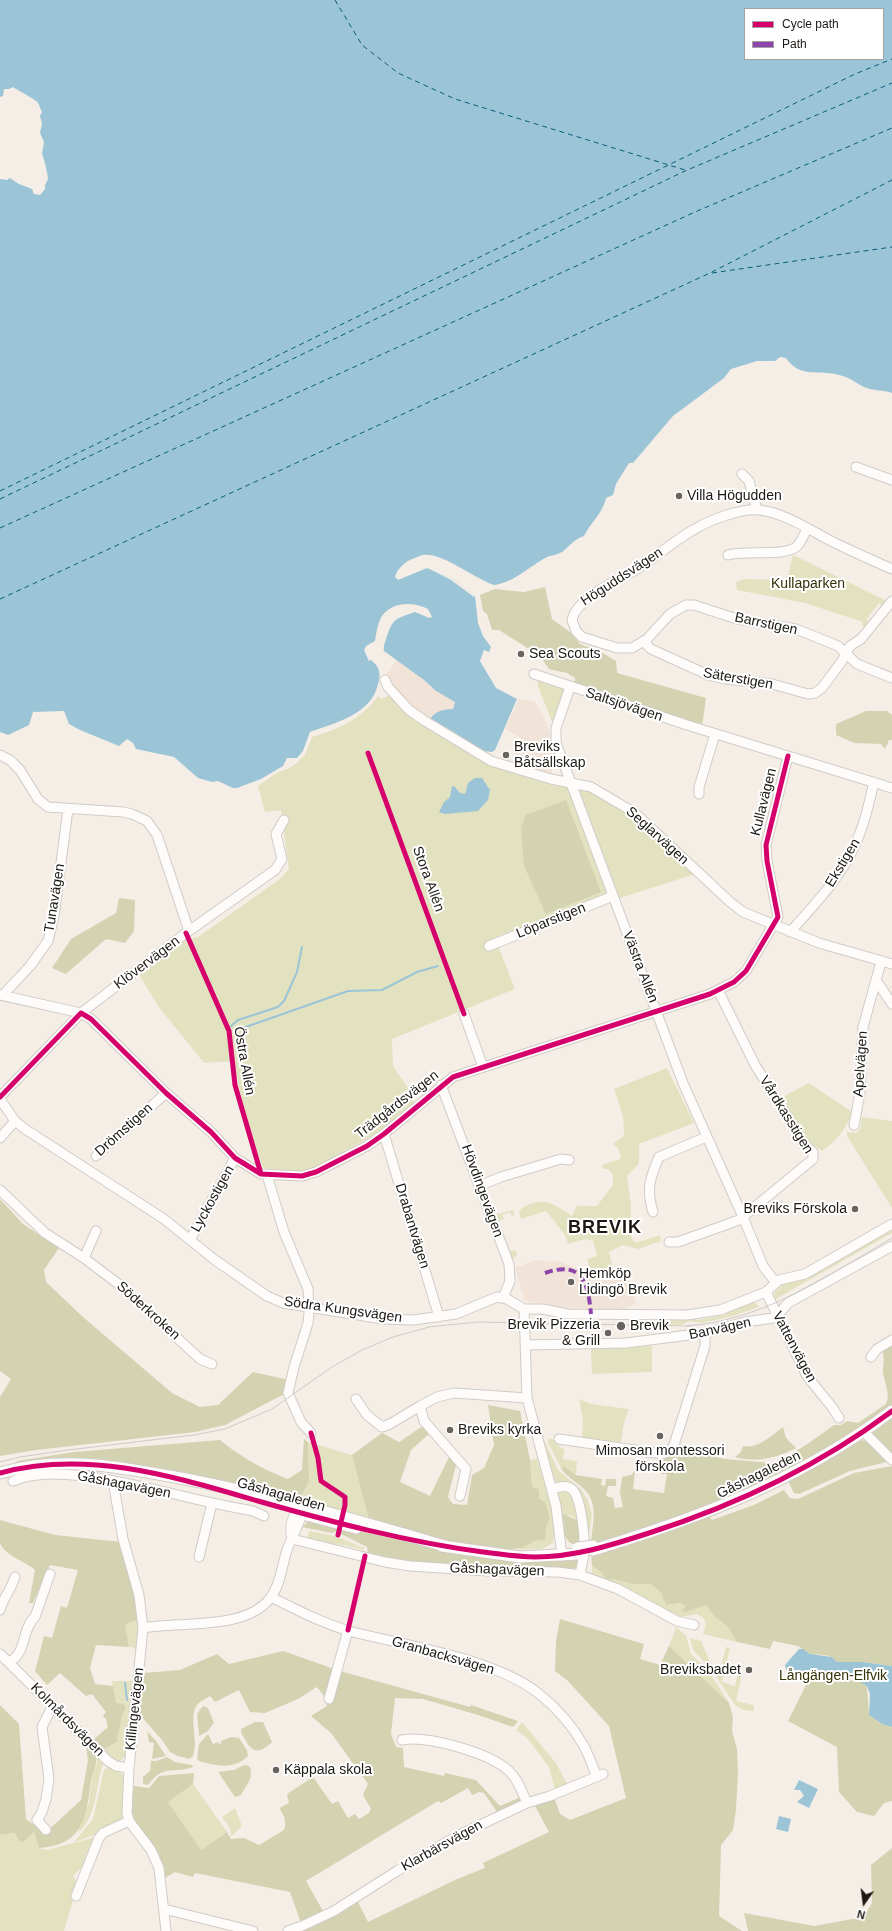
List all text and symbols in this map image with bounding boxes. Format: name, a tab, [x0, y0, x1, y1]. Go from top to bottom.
legend	[744, 8, 884, 60]
text: Cycle path	[782, 17, 839, 31]
text: Path	[782, 37, 807, 51]
place label: Villa Högudden	[687, 488, 782, 504]
marker: Villa Högudden	[674, 491, 684, 501]
street label: Höguddsvägen	[578, 544, 666, 610]
park label: Kullaparken	[771, 576, 845, 592]
street label: Barrstigen	[733, 609, 799, 639]
place label: Sea Scouts	[529, 646, 601, 662]
marker: Sea Scouts	[516, 649, 526, 659]
street label: Säterstigen	[702, 665, 774, 693]
street label: Saltsjövägen	[583, 685, 665, 725]
place label: Breviks Båtsällskap	[514, 739, 586, 772]
marker: Breviks Båtsällskap	[501, 750, 511, 760]
street label: Kullavägen	[747, 766, 781, 838]
street label: Seglarvägen	[622, 803, 692, 869]
street label: Ekstigen	[822, 836, 864, 890]
street label: Stora Allén	[408, 844, 448, 914]
street label: Tunavägen	[41, 862, 69, 934]
street label: Löparstigen	[514, 900, 588, 942]
street label: Västra Allén	[619, 929, 661, 1005]
street label: Klövervägen	[111, 933, 183, 993]
street label: Östra Allén	[230, 1025, 258, 1097]
street label: Apelvägen	[850, 1030, 872, 1098]
street label: Trädgårdsvägen	[352, 1067, 442, 1143]
street label: Vårdkasstigen	[755, 1073, 817, 1157]
street label: Drömstigen	[92, 1100, 156, 1160]
street label: Hövdingevägen	[457, 1142, 507, 1240]
street label: Lyckostigen	[188, 1163, 238, 1235]
street label: Drabantvägen	[391, 1181, 433, 1271]
place label: Breviks Förskola	[744, 1201, 847, 1217]
marker: Breviks Förskola	[850, 1204, 860, 1214]
district label: BREVIK	[568, 1217, 642, 1239]
place label: Hemköp Lidingö Brevik	[579, 1266, 667, 1298]
marker: Hemköp Lidingö Brevik	[566, 1277, 576, 1287]
street label: Söderkroken	[113, 1278, 183, 1344]
street label: Södra Kungsvägen	[283, 1293, 403, 1327]
street label: Vattenvägen	[768, 1309, 820, 1385]
street label: Banvägen	[687, 1314, 753, 1344]
place label: Brevik Pizzeria & Grill	[507, 1317, 600, 1350]
place label: Brevik	[630, 1318, 669, 1334]
marker: Brevik	[615, 1320, 627, 1332]
marker: Brevik Pizzeria & Grill	[603, 1328, 613, 1338]
place label: Breviks kyrka	[458, 1422, 541, 1438]
marker: Breviks kyrka	[445, 1425, 455, 1435]
marker: Mimosan montessori förskola	[655, 1431, 665, 1441]
place label: Mimosan montessori förskola	[595, 1443, 725, 1476]
street label: Gåshagaleden	[714, 1447, 804, 1503]
street label: Gåshagavägen	[76, 1468, 172, 1502]
street label: Gåshagaleden	[235, 1474, 327, 1516]
street label: Gåshagavägen	[449, 1560, 545, 1580]
street label: Granbacksvägen	[390, 1633, 496, 1679]
place label: Breviksbadet	[660, 1662, 741, 1678]
marker: Breviksbadet	[744, 1665, 754, 1675]
street label: Killingevägen	[122, 1667, 148, 1751]
park label: Långängen-Elfvik	[779, 1668, 887, 1684]
street label: Kolmårdsvägen	[27, 1680, 107, 1760]
place label: Käppala skola	[284, 1762, 372, 1778]
marker: Käppala skola	[271, 1765, 281, 1775]
street label: Klarbärsvägen	[398, 1817, 486, 1875]
north arrow	[844, 1883, 884, 1923]
text: N	[856, 1908, 866, 1921]

